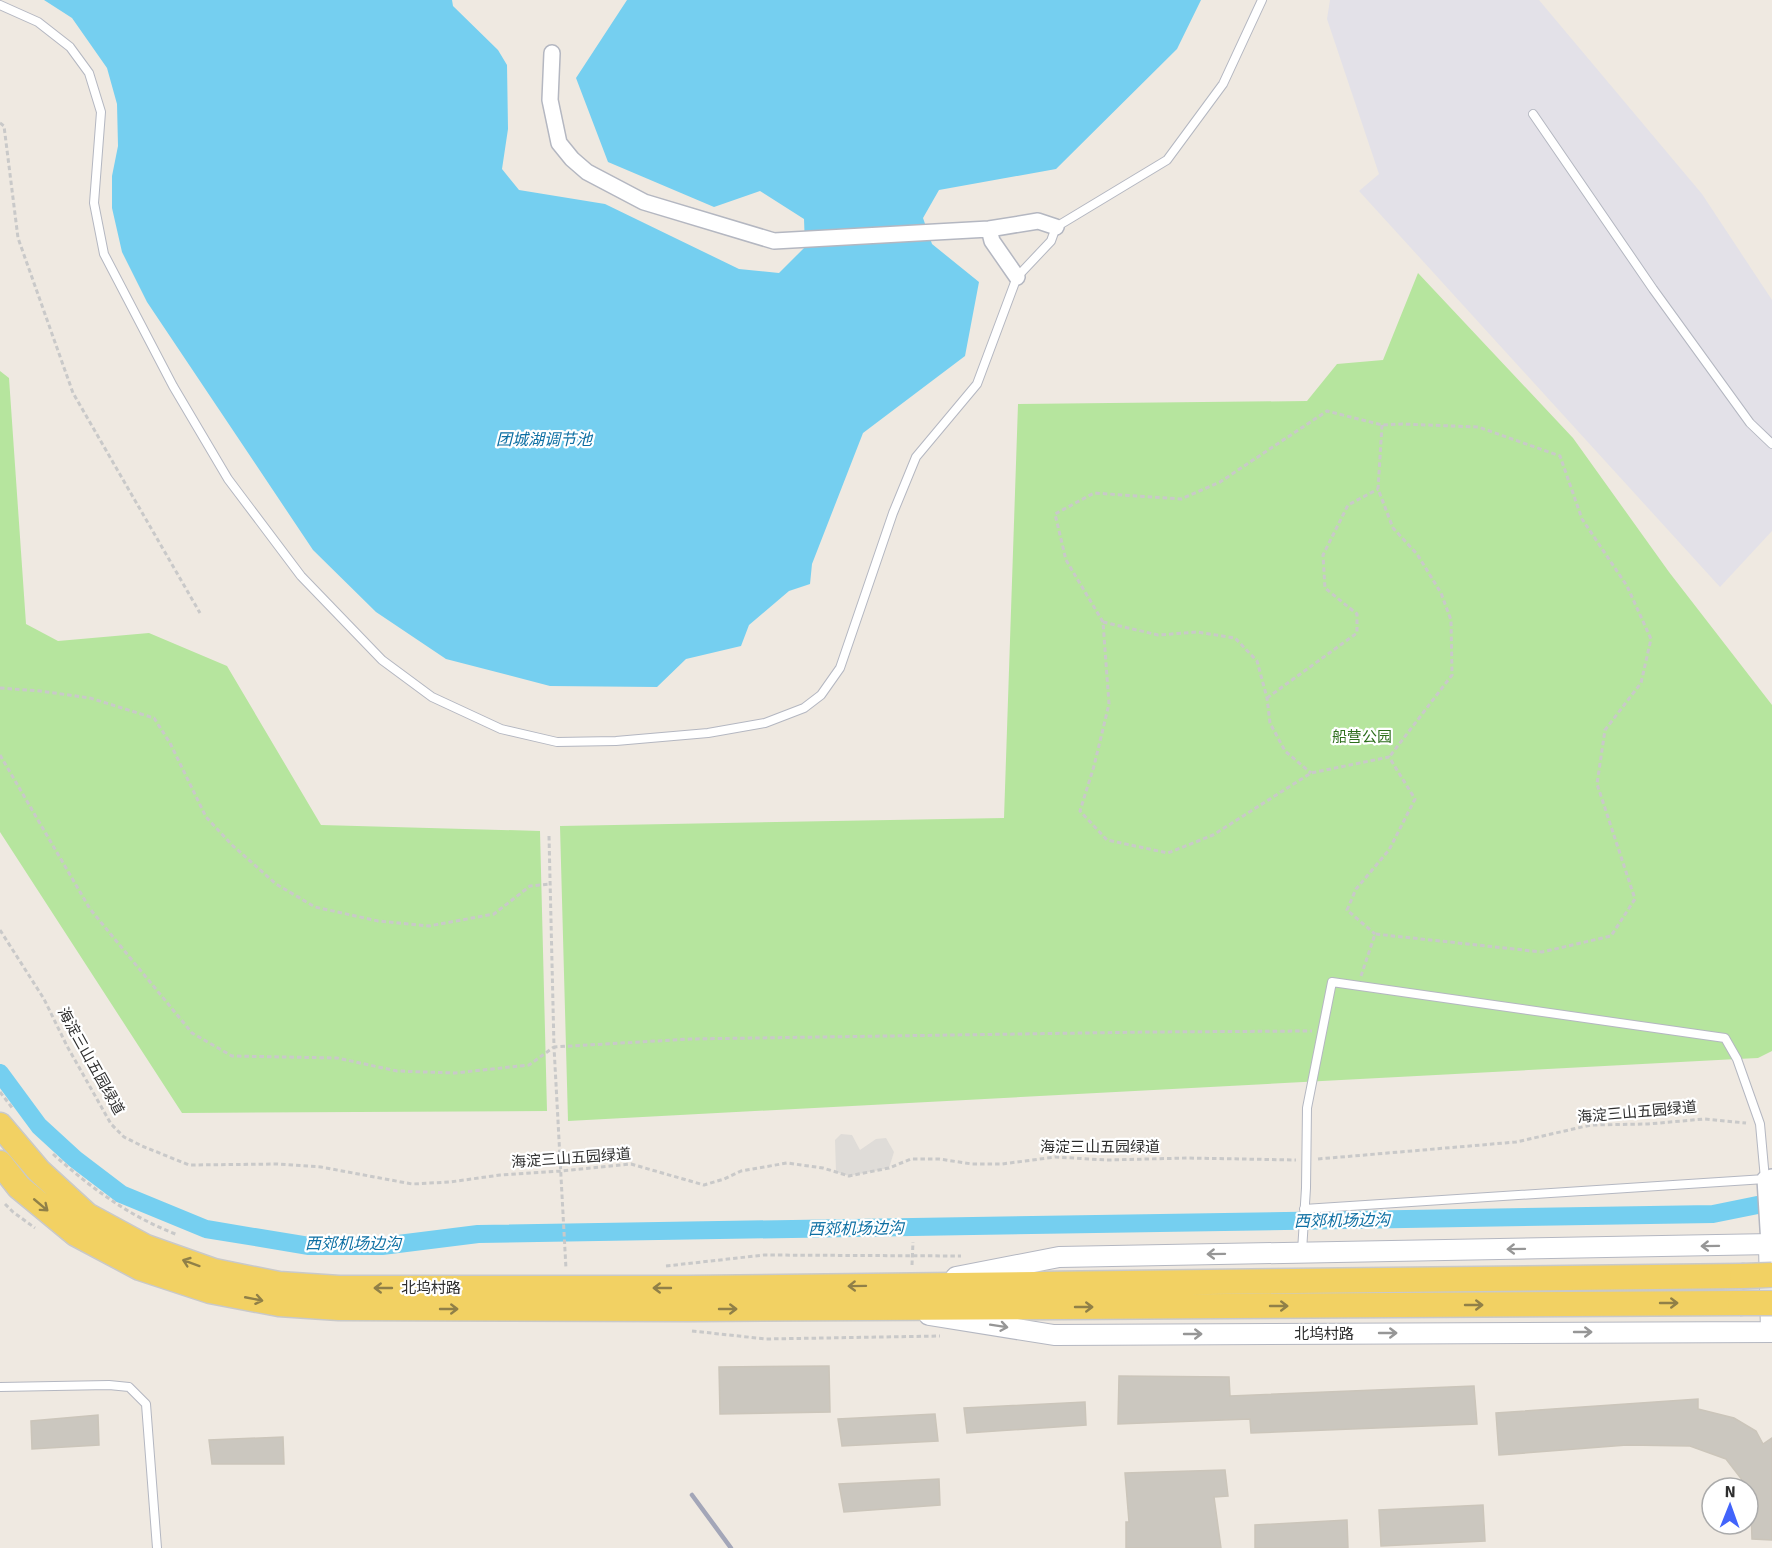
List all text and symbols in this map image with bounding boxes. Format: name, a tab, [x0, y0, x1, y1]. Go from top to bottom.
water label: 团城湖调节池	[496, 430, 594, 450]
park label: 船营公园	[1332, 728, 1392, 746]
street label: 海淀三山五园绿道	[54, 1004, 128, 1118]
street label: 海淀三山五园绿道	[1576, 1098, 1698, 1126]
street label: 海淀三山五园绿道	[1040, 1138, 1160, 1156]
street label: 海淀三山五园绿道	[511, 1145, 631, 1171]
one-way arrow	[33, 1198, 48, 1212]
water label: 西郊机场边沟	[1294, 1210, 1392, 1232]
water label: 西郊机场边沟	[808, 1218, 906, 1240]
water label: 西郊机场边沟	[305, 1234, 403, 1254]
one-way arrow	[1701, 1240, 1721, 1252]
one-way arrow	[1506, 1243, 1526, 1255]
one-way arrow	[1206, 1248, 1226, 1260]
one-way arrow	[182, 1256, 200, 1267]
street label: 北坞村路	[401, 1279, 461, 1297]
one-way arrow	[847, 1280, 867, 1292]
one-way arrow	[373, 1282, 393, 1294]
one-way arrow	[652, 1282, 672, 1294]
one-way arrow	[244, 1294, 264, 1305]
one-way arrow	[1659, 1297, 1679, 1309]
one-way arrow	[1464, 1299, 1484, 1310]
one-way arrow	[1269, 1300, 1289, 1312]
one-way arrow	[1074, 1301, 1094, 1313]
one-way arrow	[438, 1303, 458, 1315]
one-way arrow	[717, 1303, 737, 1315]
one-way arrow	[988, 1321, 1008, 1332]
street label: 北坞村路	[1294, 1325, 1354, 1343]
one-way arrow	[1378, 1327, 1398, 1339]
one-way arrow	[1573, 1327, 1593, 1338]
one-way arrow	[1183, 1328, 1203, 1340]
north arrow	[1700, 1476, 1760, 1536]
text: N	[1725, 1482, 1736, 1502]

